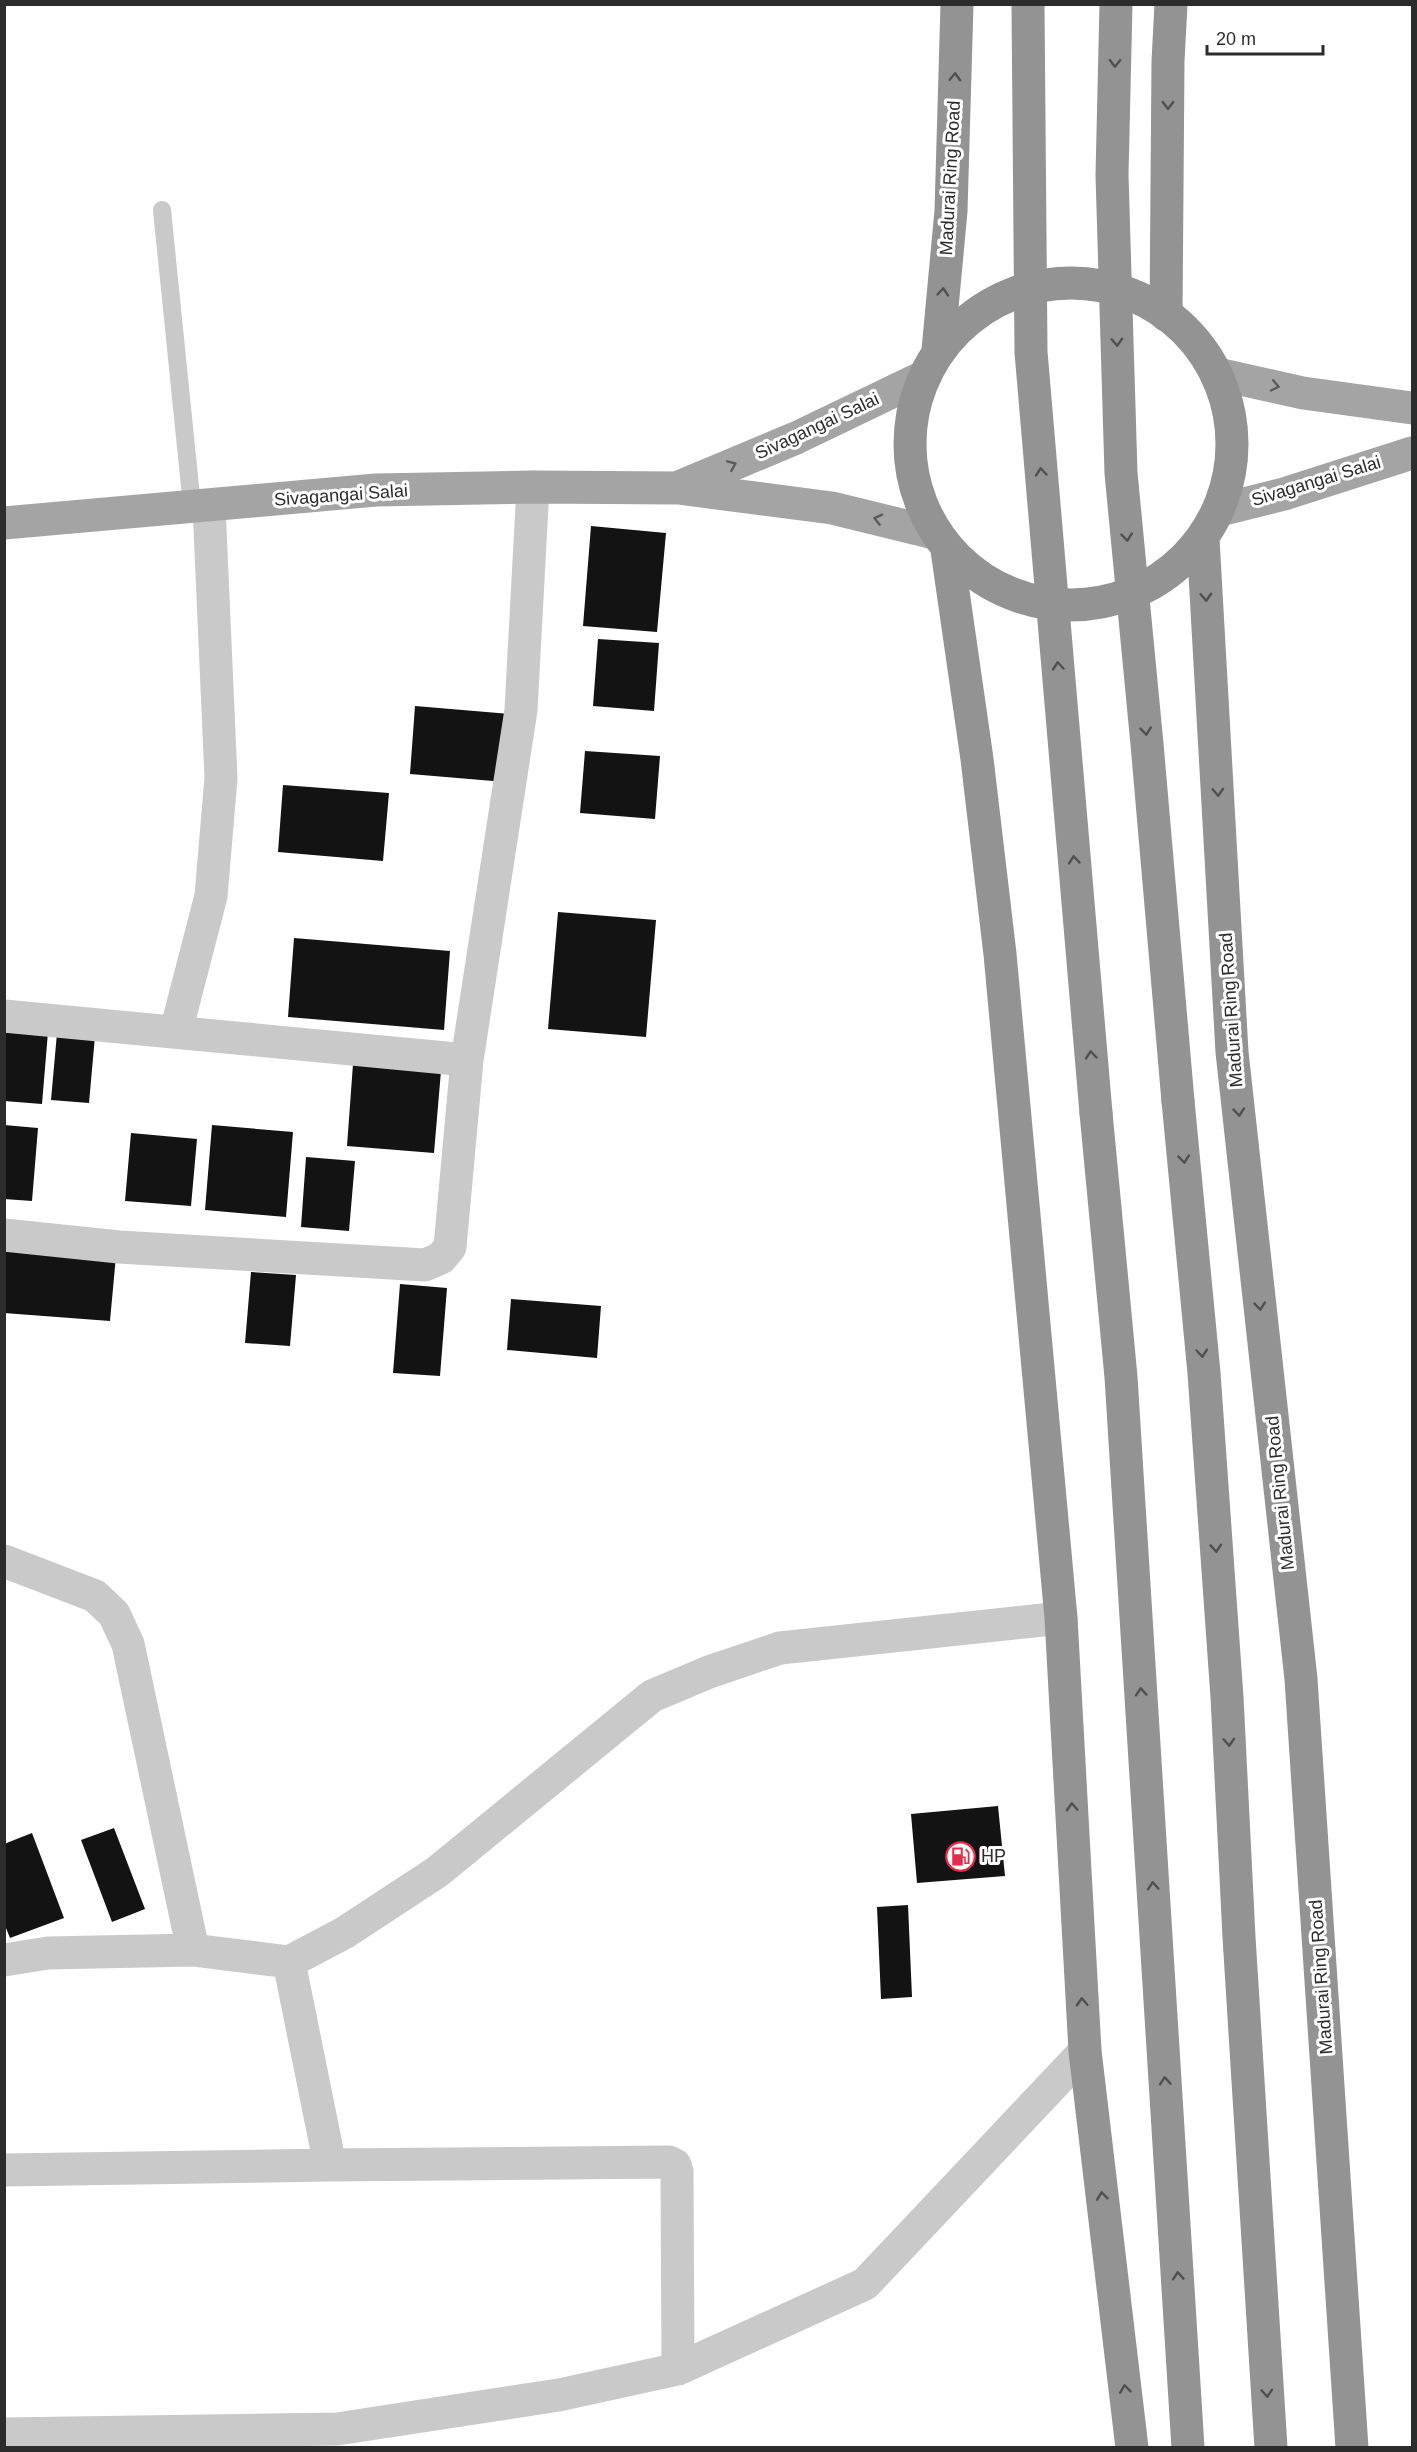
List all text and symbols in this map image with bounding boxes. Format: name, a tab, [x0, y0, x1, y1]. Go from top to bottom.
scale bar	[1207, 18, 1322, 56]
text: 20 m	[1216, 29, 1256, 49]
one-way arrow	[1108, 58, 1121, 67]
one-way arrow	[949, 72, 961, 81]
street label: Madurai Ring Road	[936, 100, 964, 256]
one-way arrow	[1162, 100, 1174, 109]
one-way arrow	[937, 288, 950, 297]
one-way arrow	[1111, 337, 1123, 346]
one-way arrow	[1270, 379, 1280, 392]
street label: Sivagangai Salai	[752, 389, 882, 463]
street label: Sivagangai Salai	[1249, 452, 1383, 510]
one-way arrow	[725, 460, 736, 472]
one-way arrow	[1035, 467, 1048, 476]
street label: Sivagangai Salai	[273, 480, 409, 510]
one-way arrow	[873, 514, 883, 526]
one-way arrow	[1120, 532, 1133, 541]
one-way arrow	[1200, 593, 1213, 602]
one-way arrow	[1052, 662, 1065, 671]
one-way arrow	[1139, 726, 1152, 735]
one-way arrow	[1211, 788, 1224, 797]
one-way arrow	[1068, 856, 1081, 865]
street label: Madurai Ring Road	[1216, 932, 1246, 1088]
one-way arrow	[1085, 1050, 1098, 1059]
one-way arrow	[1232, 1108, 1245, 1117]
one-way arrow	[1177, 1154, 1190, 1164]
one-way arrow	[1253, 1302, 1266, 1311]
one-way arrow	[1195, 1349, 1208, 1358]
street label: Madurai Ring Road	[1262, 1415, 1298, 1571]
one-way arrow	[1210, 1543, 1223, 1552]
one-way arrow	[1134, 1687, 1147, 1696]
one-way arrow	[1223, 1738, 1236, 1747]
one-way arrow	[1065, 1803, 1078, 1812]
fuel station icon: HP	[944, 1840, 976, 1872]
place label: HP	[981, 1846, 1006, 1866]
one-way arrow	[1147, 1882, 1160, 1891]
street label: Madurai Ring Road	[1306, 1899, 1336, 2055]
one-way arrow	[1076, 1997, 1089, 2006]
one-way arrow	[1159, 2077, 1172, 2086]
one-way arrow	[1096, 2191, 1109, 2200]
one-way arrow	[1172, 2271, 1185, 2280]
one-way arrow	[1119, 2385, 1132, 2394]
one-way arrow	[1261, 2389, 1274, 2398]

